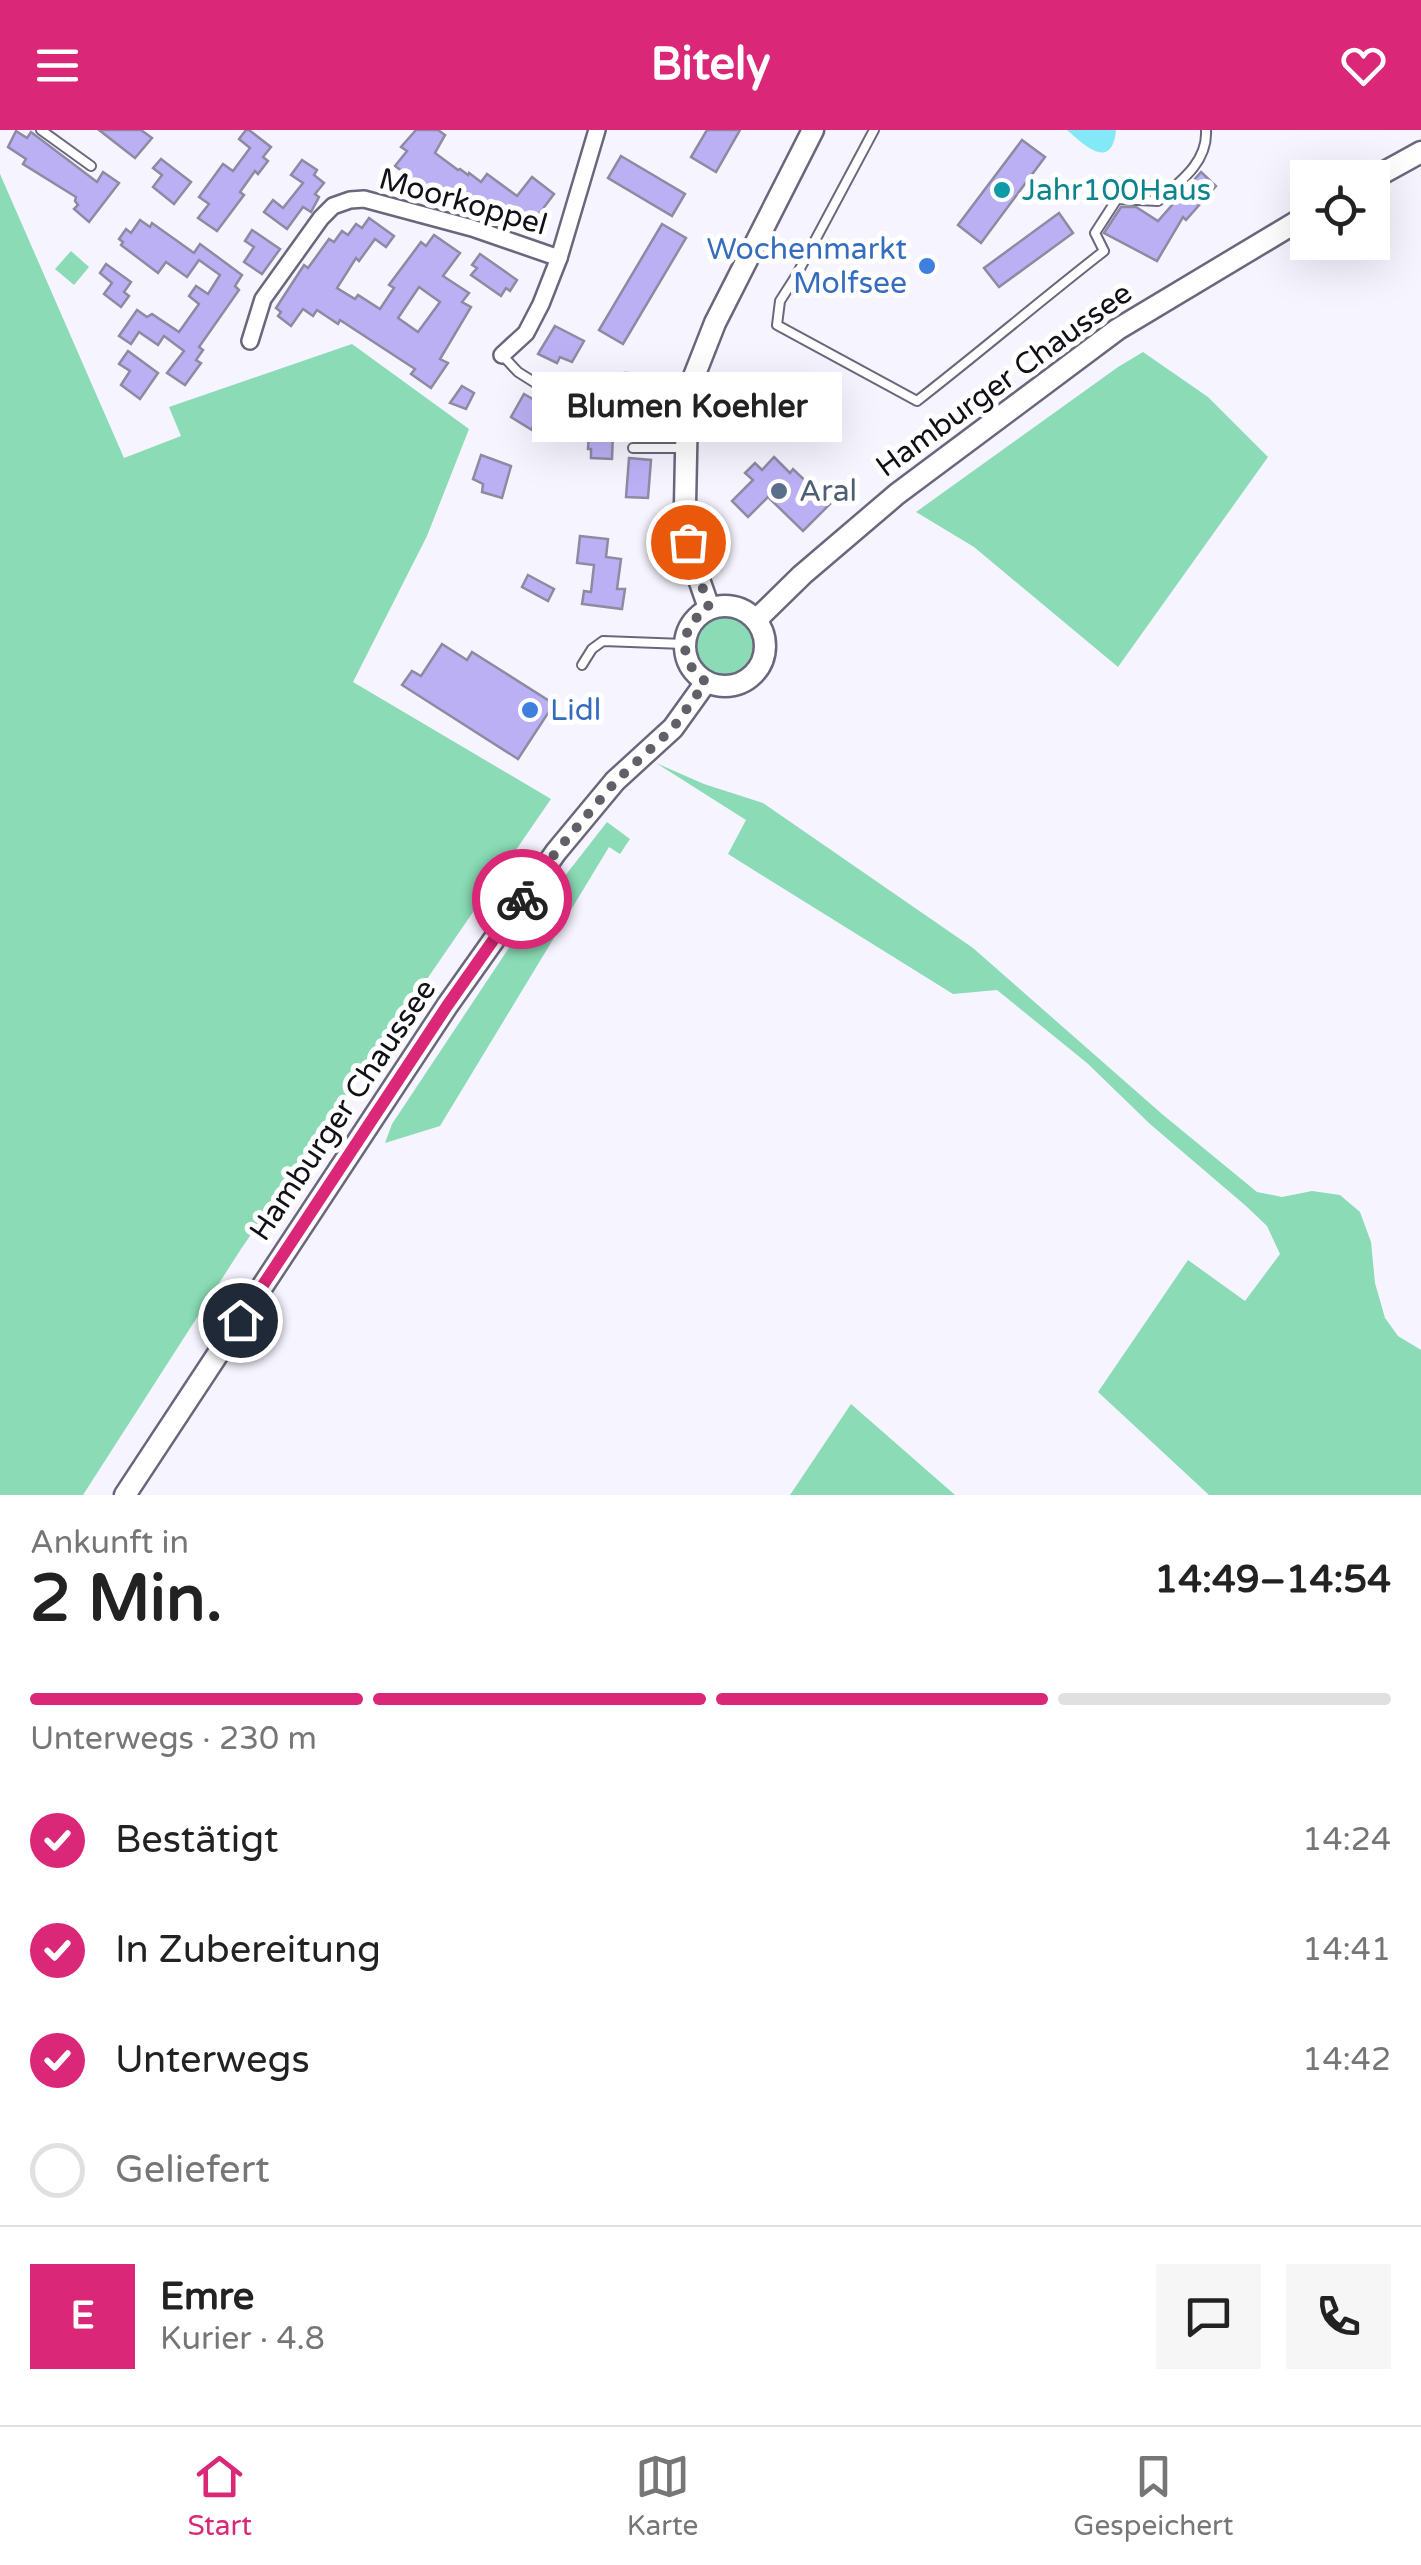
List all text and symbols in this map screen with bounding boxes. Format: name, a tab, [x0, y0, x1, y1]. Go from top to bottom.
icon: menu	[30, 38, 85, 93]
text: Bitely	[651, 38, 770, 92]
icon: heart	[1336, 38, 1391, 93]
street label: Moorkoppel	[375, 160, 551, 244]
map controls	[1290, 160, 1390, 260]
button: locate	[1290, 160, 1390, 260]
place label: Jahr100Haus	[1022, 172, 1211, 209]
marker: Jahr100Haus	[991, 179, 1013, 201]
place label: Wochenmarkt Molfsee	[707, 231, 907, 302]
marker: Wochenmarkt Molfsee	[916, 255, 938, 277]
street label: Hamburger Chaussee	[869, 275, 1139, 485]
callout: Blumen Koehler	[533, 372, 843, 442]
text: Blumen Koehler	[566, 388, 808, 426]
place label: Aral	[799, 473, 857, 510]
marker: Aral	[768, 480, 790, 502]
pin	[646, 500, 731, 585]
icon: bag	[661, 515, 716, 570]
place label: Lidl	[550, 692, 601, 729]
marker: Lidl	[519, 699, 541, 721]
courier	[472, 849, 572, 949]
icon: bike	[495, 872, 550, 927]
street label: Hamburger Chaussee	[242, 972, 444, 1248]
pin	[198, 1278, 283, 1363]
icon: home	[213, 1293, 268, 1348]
text: Ankunft in	[30, 1524, 189, 1562]
text: 14:49–14:54	[1154, 1557, 1391, 1603]
text: 2 Min.	[30, 1560, 223, 1639]
text: Unterwegs · 230 m	[30, 1720, 317, 1758]
icon: check	[30, 1813, 85, 1868]
text: Bestätigt	[115, 1817, 279, 1863]
text: 14:24	[1302, 1821, 1391, 1859]
icon: check	[30, 1923, 85, 1978]
text: In Zubereitung	[115, 1927, 381, 1973]
text: 14:41	[1302, 1931, 1391, 1969]
icon: check	[30, 2033, 85, 2088]
text: Unterwegs	[115, 2037, 310, 2083]
text: 14:42	[1302, 2041, 1391, 2079]
text: Geliefert	[115, 2147, 270, 2193]
button: chat	[1156, 2264, 1261, 2369]
button: phone	[1286, 2264, 1391, 2369]
text: Emre	[160, 2274, 254, 2320]
text: E	[70, 2293, 95, 2339]
text: Kurier · 4.8	[160, 2320, 325, 2358]
tab: Start	[187, 2449, 252, 2543]
tab: Karte	[627, 2449, 698, 2543]
tab: Gespeichert	[1073, 2449, 1234, 2543]

